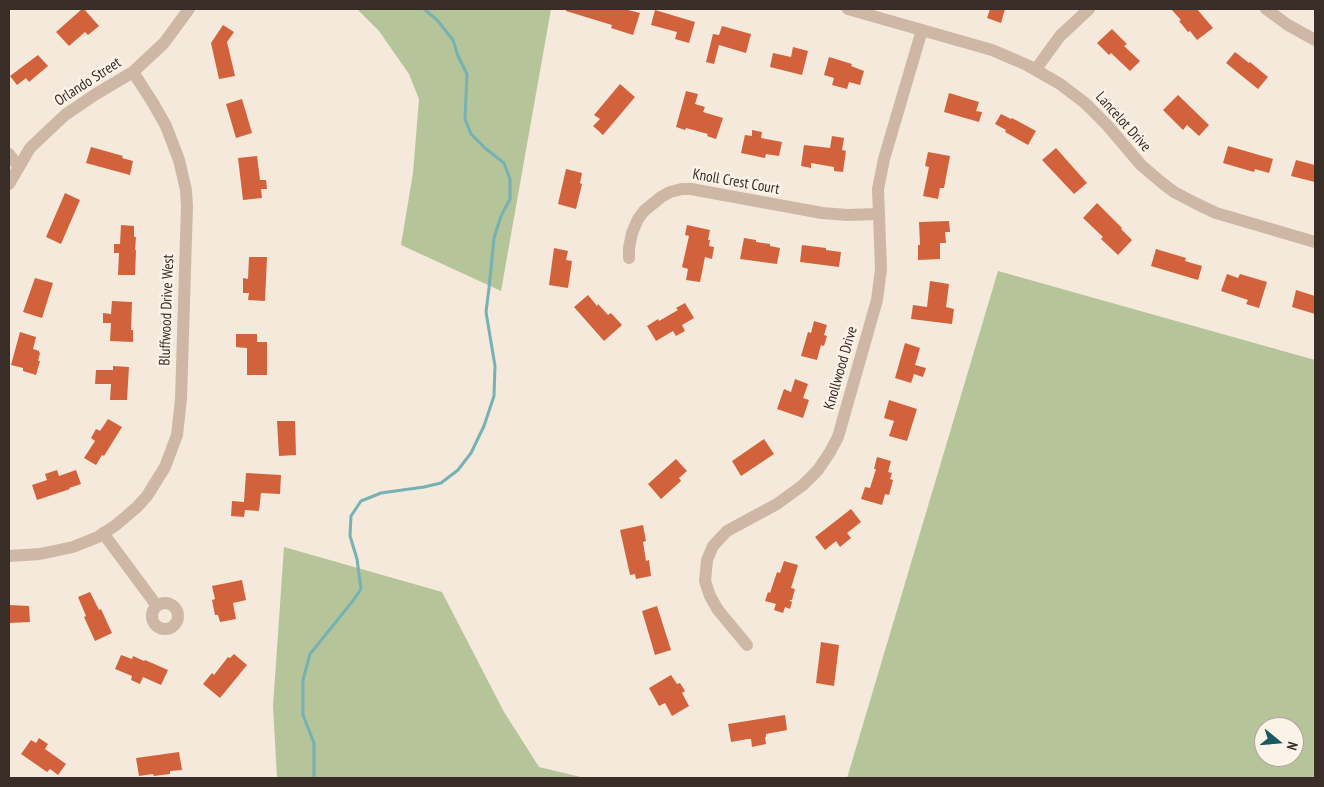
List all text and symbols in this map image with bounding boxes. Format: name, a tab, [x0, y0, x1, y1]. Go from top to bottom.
street label: Orlando Street	[51, 54, 125, 110]
street label: Lancelot Drive	[1091, 88, 1155, 156]
street label: Knoll Crest Court	[691, 166, 781, 198]
street label: Bluffwood Drive West	[156, 254, 178, 366]
street label: Knollwood Drive	[821, 324, 861, 412]
north arrow	[1254, 717, 1304, 767]
text: N	[1283, 740, 1302, 752]

